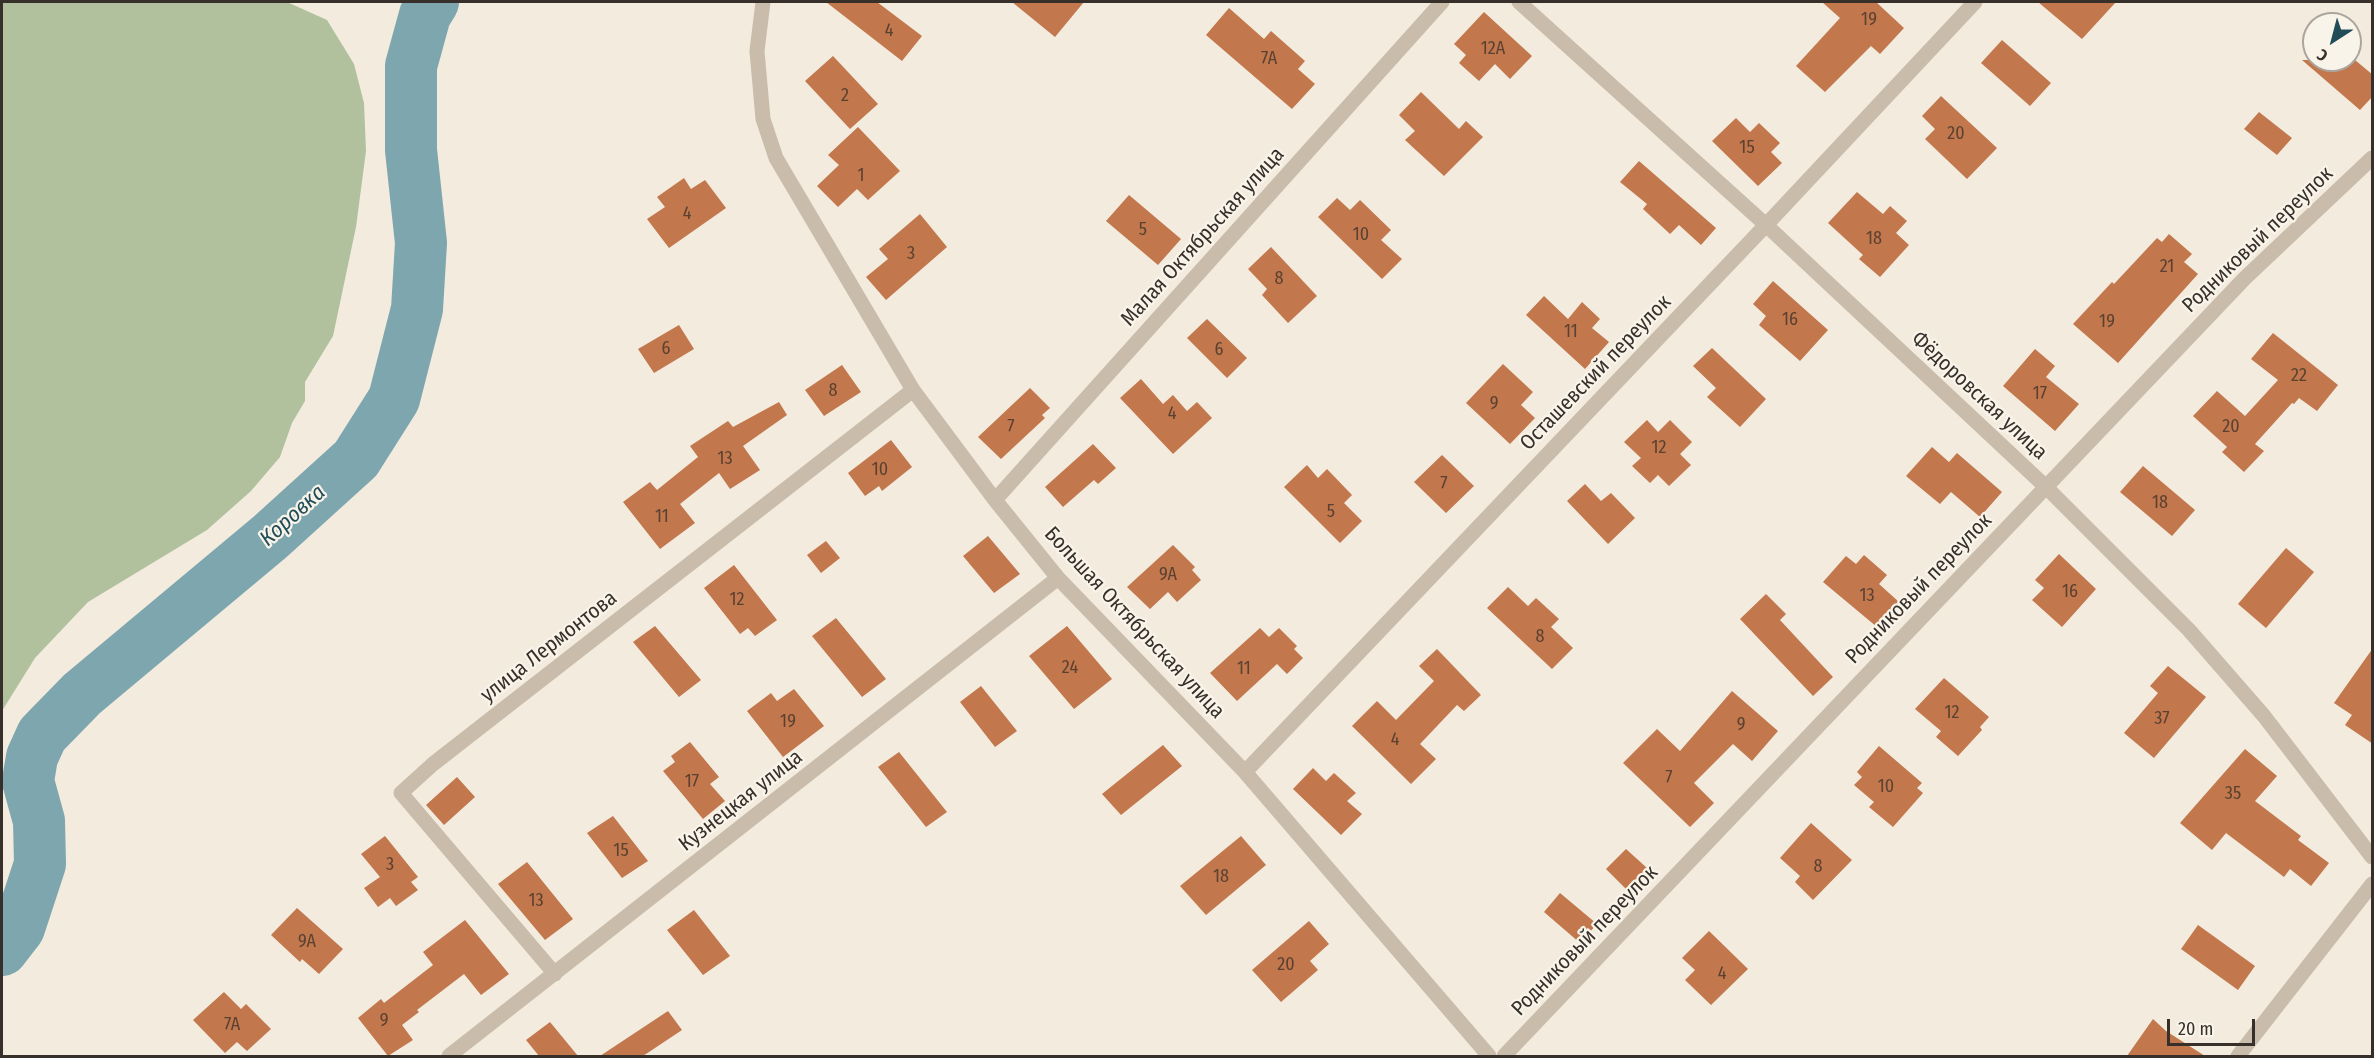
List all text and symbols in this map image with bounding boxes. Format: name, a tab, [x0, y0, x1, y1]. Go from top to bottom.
house number: 19	[1861, 9, 1877, 31]
north arrow	[2302, 12, 2362, 72]
house number: 4	[885, 20, 893, 42]
house number: 12А	[1481, 38, 1505, 60]
text: С	[2313, 45, 2331, 66]
house number: 7А	[1261, 48, 1277, 70]
house number: 2	[841, 85, 849, 107]
house number: 20	[1947, 123, 1965, 145]
house number: 15	[1739, 137, 1755, 159]
street label: Малая Октябрьская улица	[1116, 142, 1290, 332]
street label: Родниковый переулок	[2178, 162, 2338, 318]
house number: 1	[857, 165, 865, 187]
house number: 4	[683, 203, 691, 225]
house number: 5	[1139, 219, 1147, 241]
house number: 10	[1353, 224, 1369, 246]
house number: 18	[1866, 228, 1882, 250]
house number: 3	[907, 243, 915, 265]
house number: 21	[2160, 256, 2174, 278]
house number: 8	[1275, 268, 1283, 290]
street label: Осташевский переулок	[1515, 290, 1677, 456]
house number: 16	[1782, 309, 1798, 331]
house number: 19	[2099, 311, 2115, 333]
house number: 11	[1564, 321, 1578, 343]
street label: Фёдоровская улица	[1906, 327, 2052, 465]
house number: 6	[662, 338, 670, 360]
house number: 6	[1215, 339, 1223, 361]
house number: 22	[2291, 365, 2307, 387]
house number: 8	[829, 380, 837, 402]
house number: 17	[2033, 383, 2047, 405]
house number: 9	[1490, 393, 1498, 415]
house number: 4	[1168, 403, 1176, 425]
house number: 7	[1007, 416, 1015, 438]
house number: 20	[2222, 416, 2240, 438]
house number: 12	[1652, 437, 1666, 459]
house number: 13	[717, 448, 733, 470]
house number: 10	[872, 459, 888, 481]
house number: 7	[1440, 473, 1448, 495]
water label: Коровка	[255, 480, 331, 552]
house number: 18	[2152, 492, 2168, 514]
house number: 5	[1327, 501, 1335, 523]
house number: 11	[655, 506, 669, 528]
street label: Родниковый переулок	[1841, 509, 1997, 669]
street label: Большая Октябрьская улица	[1038, 522, 1230, 724]
house number: 9А	[1159, 564, 1177, 586]
house number: 16	[2062, 581, 2078, 603]
house number: 13	[1859, 585, 1875, 607]
street label: улица Лермонтова	[476, 586, 622, 708]
house number: 12	[730, 589, 744, 611]
house number: 8	[1536, 626, 1544, 648]
house number: 24	[1062, 657, 1078, 679]
house number: 11	[1237, 658, 1251, 680]
house number: 12	[1945, 702, 1959, 724]
house number: 37	[2154, 708, 2170, 730]
house number: 19	[780, 711, 796, 733]
house number: 9	[1737, 714, 1745, 736]
house number: 4	[1391, 729, 1399, 751]
street label: Кузнецкая улица	[674, 745, 808, 857]
house number: 7	[1665, 767, 1673, 789]
house number: 17	[685, 771, 699, 793]
house number: 10	[1878, 776, 1894, 798]
house number: 35	[2225, 783, 2241, 805]
house number: 15	[613, 840, 629, 862]
house number: 3	[386, 854, 394, 876]
house number: 8	[1814, 856, 1822, 878]
street label: Родниковый переулок	[1507, 861, 1663, 1021]
house number: 18	[1213, 866, 1229, 888]
house number: 13	[528, 890, 544, 912]
house number: 9А	[298, 931, 316, 953]
house number: 20	[1277, 954, 1295, 976]
house number: 4	[1718, 963, 1726, 985]
scale bar	[2170, 1007, 2258, 1045]
house number: 9	[380, 1010, 388, 1032]
house number: 7А	[224, 1014, 240, 1036]
text: 20 m	[2178, 1018, 2213, 1040]

